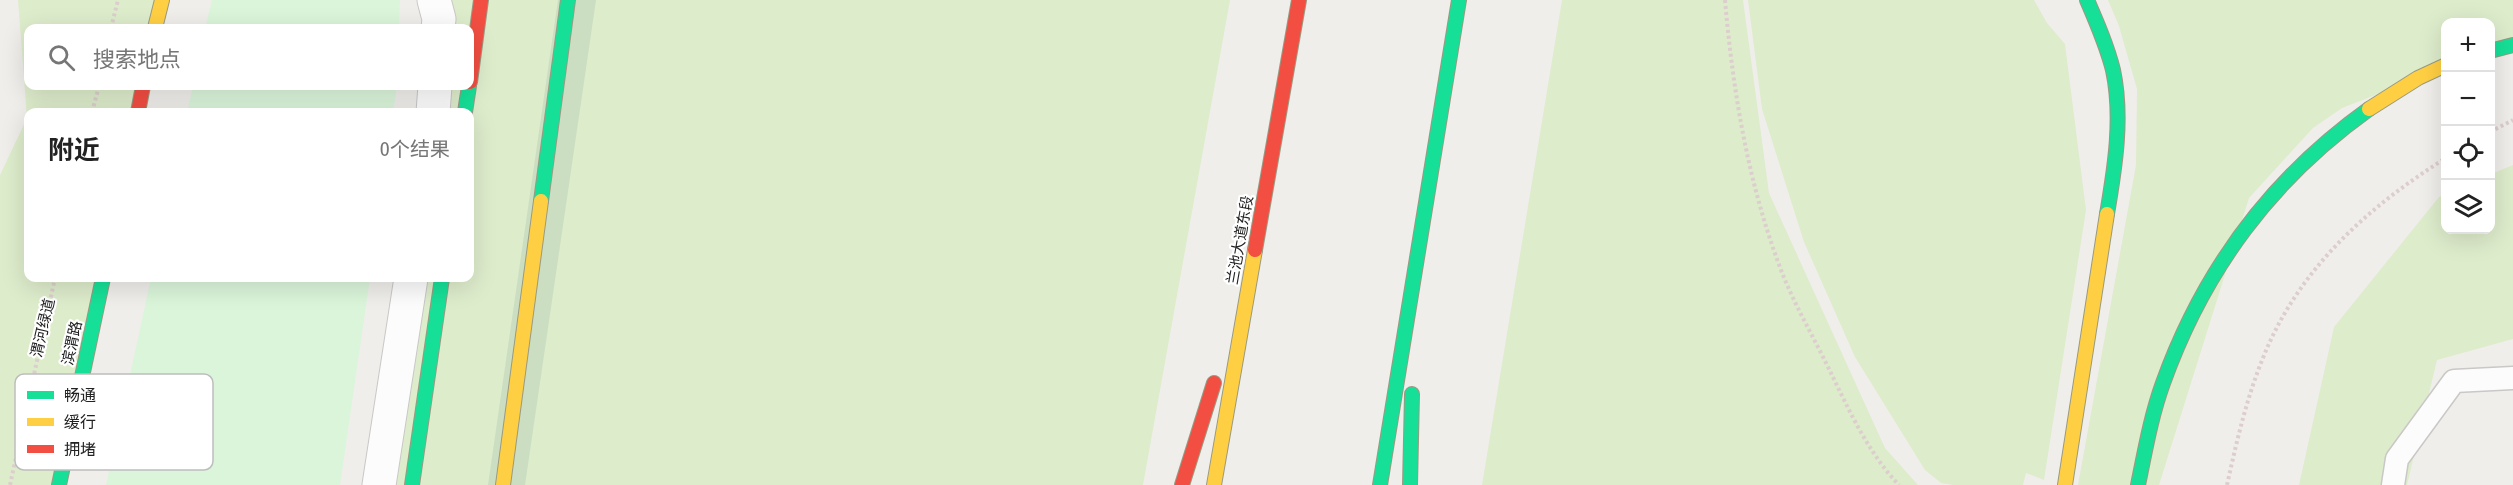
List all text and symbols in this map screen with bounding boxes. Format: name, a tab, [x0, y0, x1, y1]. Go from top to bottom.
map controls	[2441, 18, 2495, 234]
button: +	[2441, 18, 2495, 72]
search box	[24, 24, 474, 90]
icon: search	[45, 41, 78, 74]
text: 搜索地点	[93, 46, 181, 73]
button: −	[2441, 72, 2495, 126]
button: locate	[2441, 126, 2495, 180]
text: 附近	[48, 135, 100, 166]
text: 0个结果	[380, 137, 450, 161]
button: layers	[2441, 180, 2495, 234]
street label: 兰池大道东段	[1223, 194, 1257, 286]
street label: 渭河绿道	[27, 297, 59, 359]
street label: 滨渭路	[59, 319, 85, 367]
legend	[15, 374, 213, 470]
text: 畅通	[64, 386, 96, 405]
text: 缓行	[64, 413, 96, 432]
text: 拥堵	[64, 440, 96, 459]

